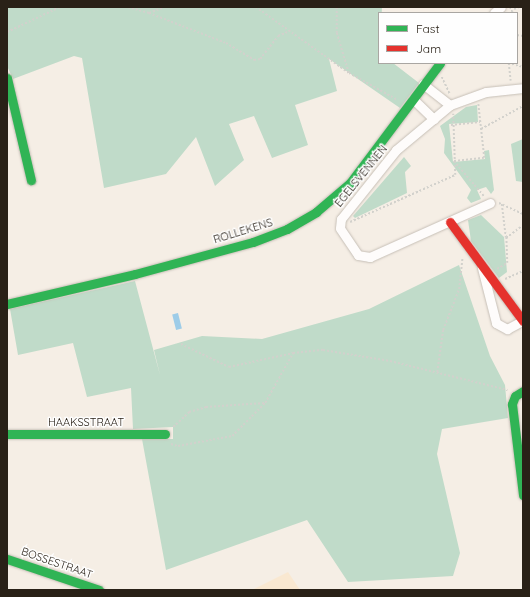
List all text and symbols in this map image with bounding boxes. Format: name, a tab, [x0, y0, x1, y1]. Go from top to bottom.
legend	[378, 12, 518, 64]
text: Fast	[416, 21, 440, 36]
text: Jam	[416, 41, 441, 56]
street label: EGELSVENNEN	[332, 142, 390, 210]
street label: ROLLEKENS	[212, 216, 274, 246]
street label: HAAKSSTRAAT	[48, 415, 124, 429]
street label: BOSSESTRAAT	[20, 545, 94, 581]

